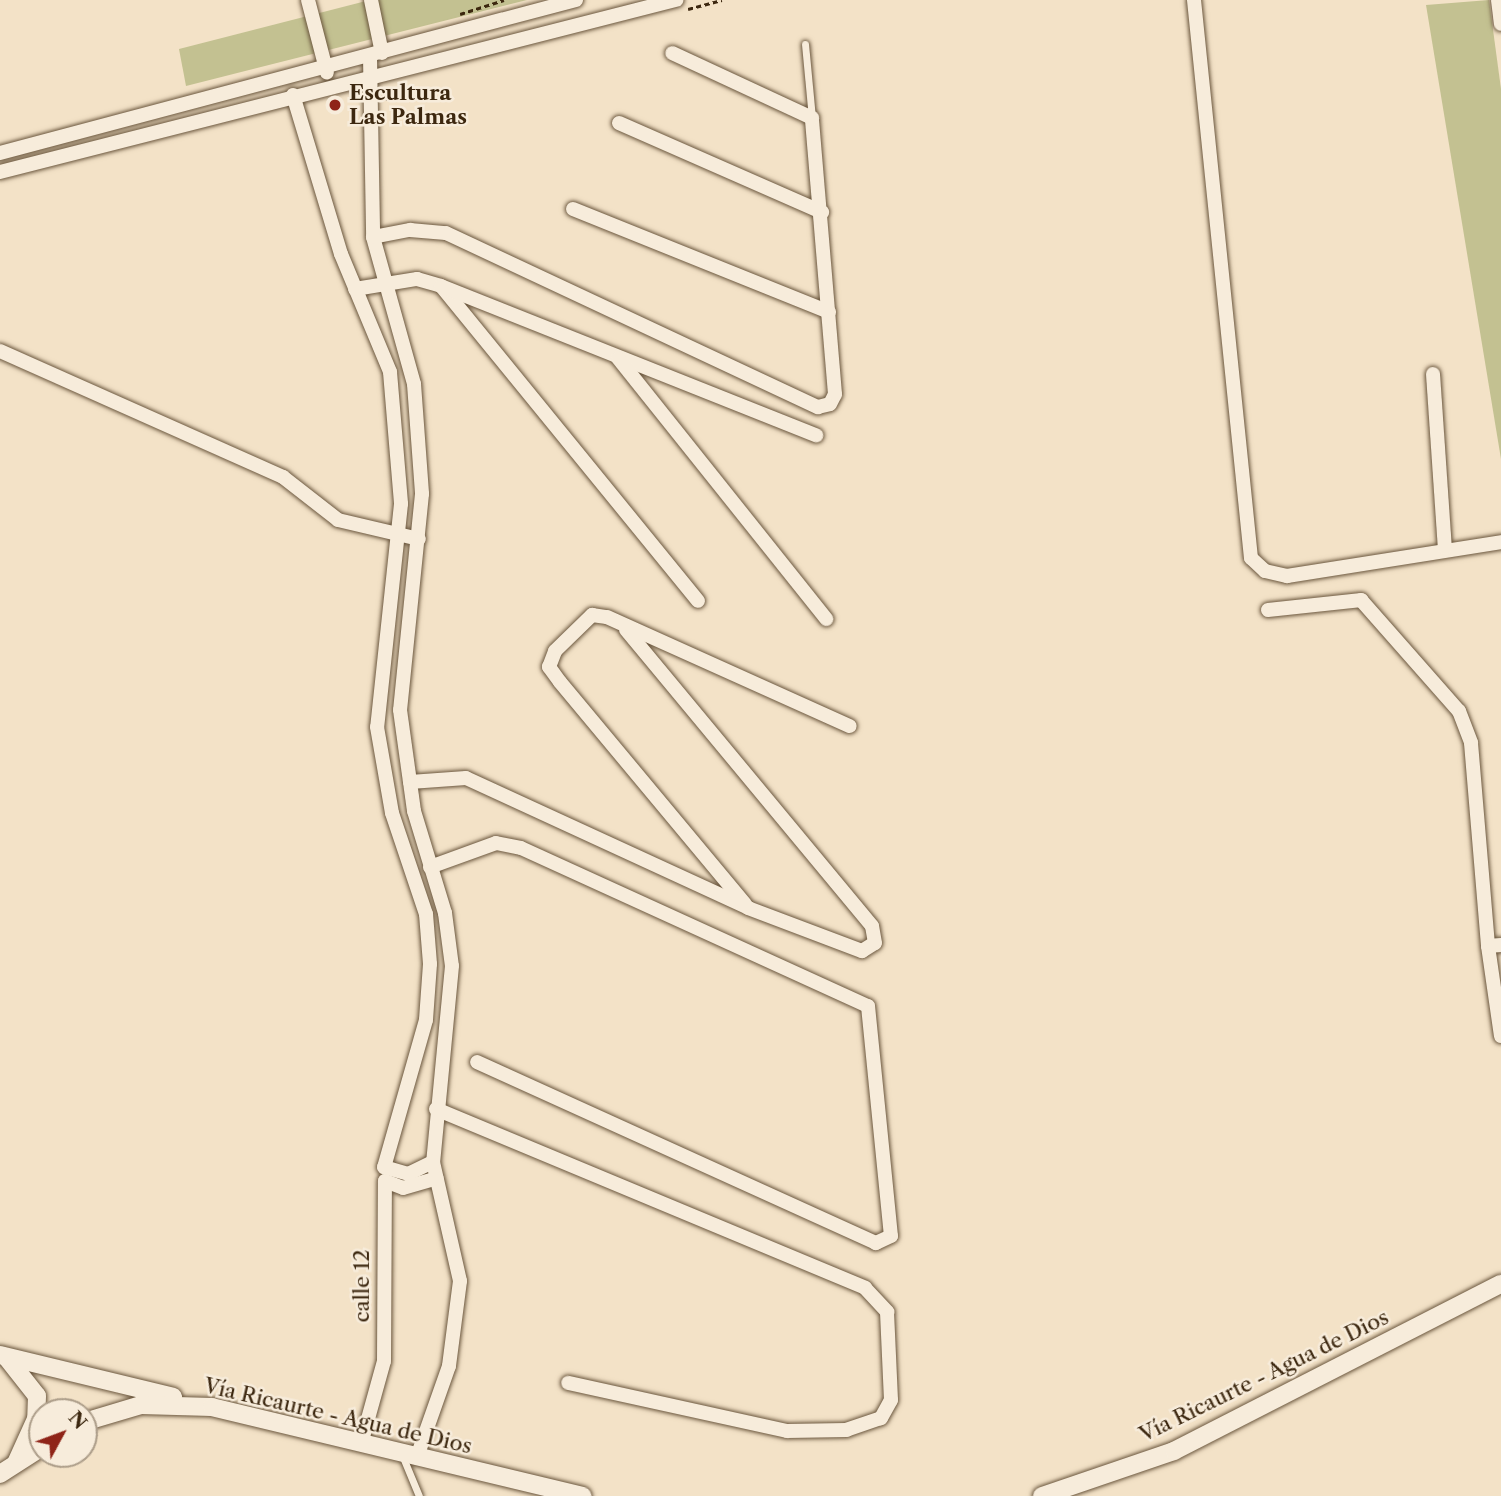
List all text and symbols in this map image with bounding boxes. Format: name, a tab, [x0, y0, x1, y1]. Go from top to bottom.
place label: Escultura Las Palmas	[349, 80, 467, 130]
marker: Escultura Las Palmas	[327, 97, 343, 113]
street label: calle 12	[349, 1250, 375, 1322]
street label: Vía Ricaurte - Agua de Dios	[1135, 1304, 1393, 1448]
street label: Vía Ricaurte - Agua de Dios	[201, 1373, 475, 1459]
north arrow	[28, 1398, 98, 1468]
text: N	[64, 1406, 92, 1434]

